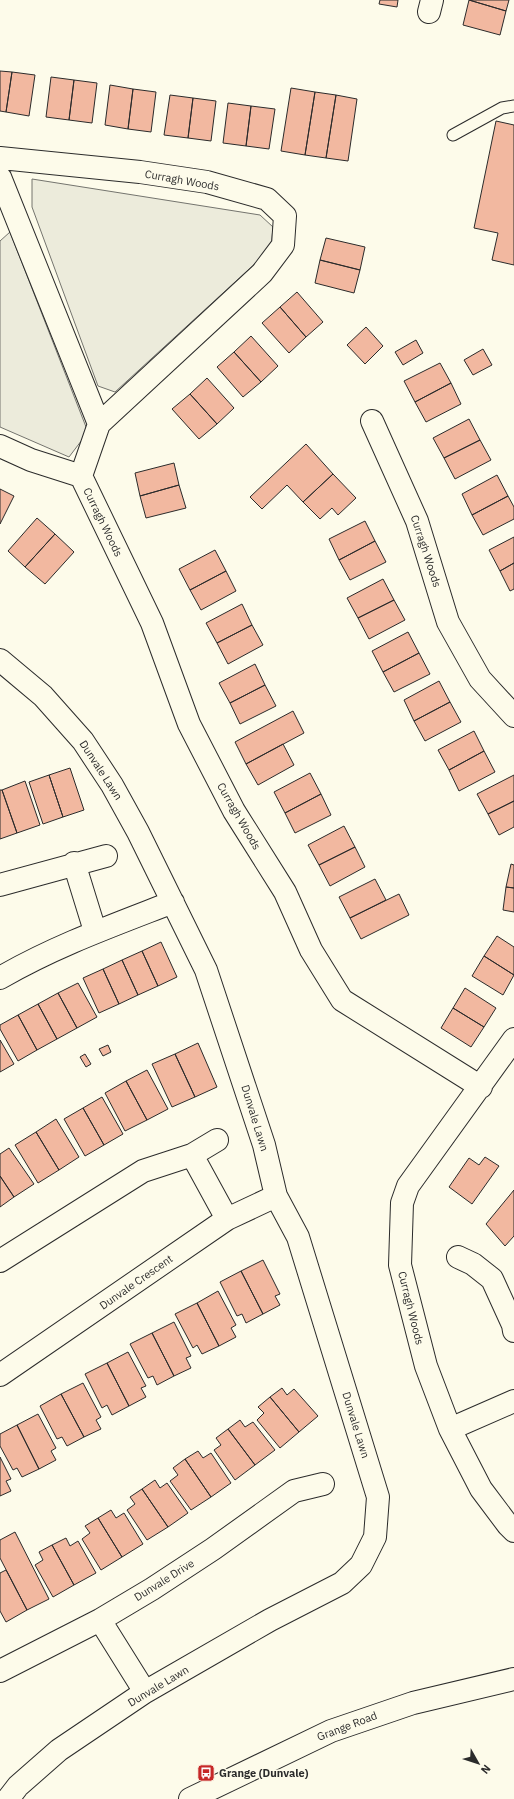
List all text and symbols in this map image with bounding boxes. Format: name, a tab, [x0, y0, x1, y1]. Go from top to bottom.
street label: Curragh Woods	[144, 167, 220, 193]
street label: Curragh Woods	[80, 485, 126, 559]
street label: Curragh Woods	[408, 513, 444, 589]
street label: Dunvale Lawn	[76, 737, 126, 803]
street label: Curragh Woods	[214, 780, 264, 852]
street label: Dunvale Lawn	[238, 1083, 272, 1153]
street label: Dunvale Crescent	[97, 1251, 176, 1313]
street label: Curragh Woods	[395, 1270, 427, 1346]
street label: Dunvale Lawn	[339, 1390, 373, 1460]
street label: Dunvale Drive	[131, 1556, 197, 1604]
street label: Dunvale Lawn	[125, 1662, 191, 1710]
street label: Grange Road	[315, 1708, 379, 1744]
north arrow	[458, 1743, 498, 1783]
text: N	[478, 1762, 494, 1777]
bus stop icon: Grange (Dunvale)	[196, 1763, 216, 1783]
place label: Grange (Dunvale)	[219, 1766, 309, 1780]

